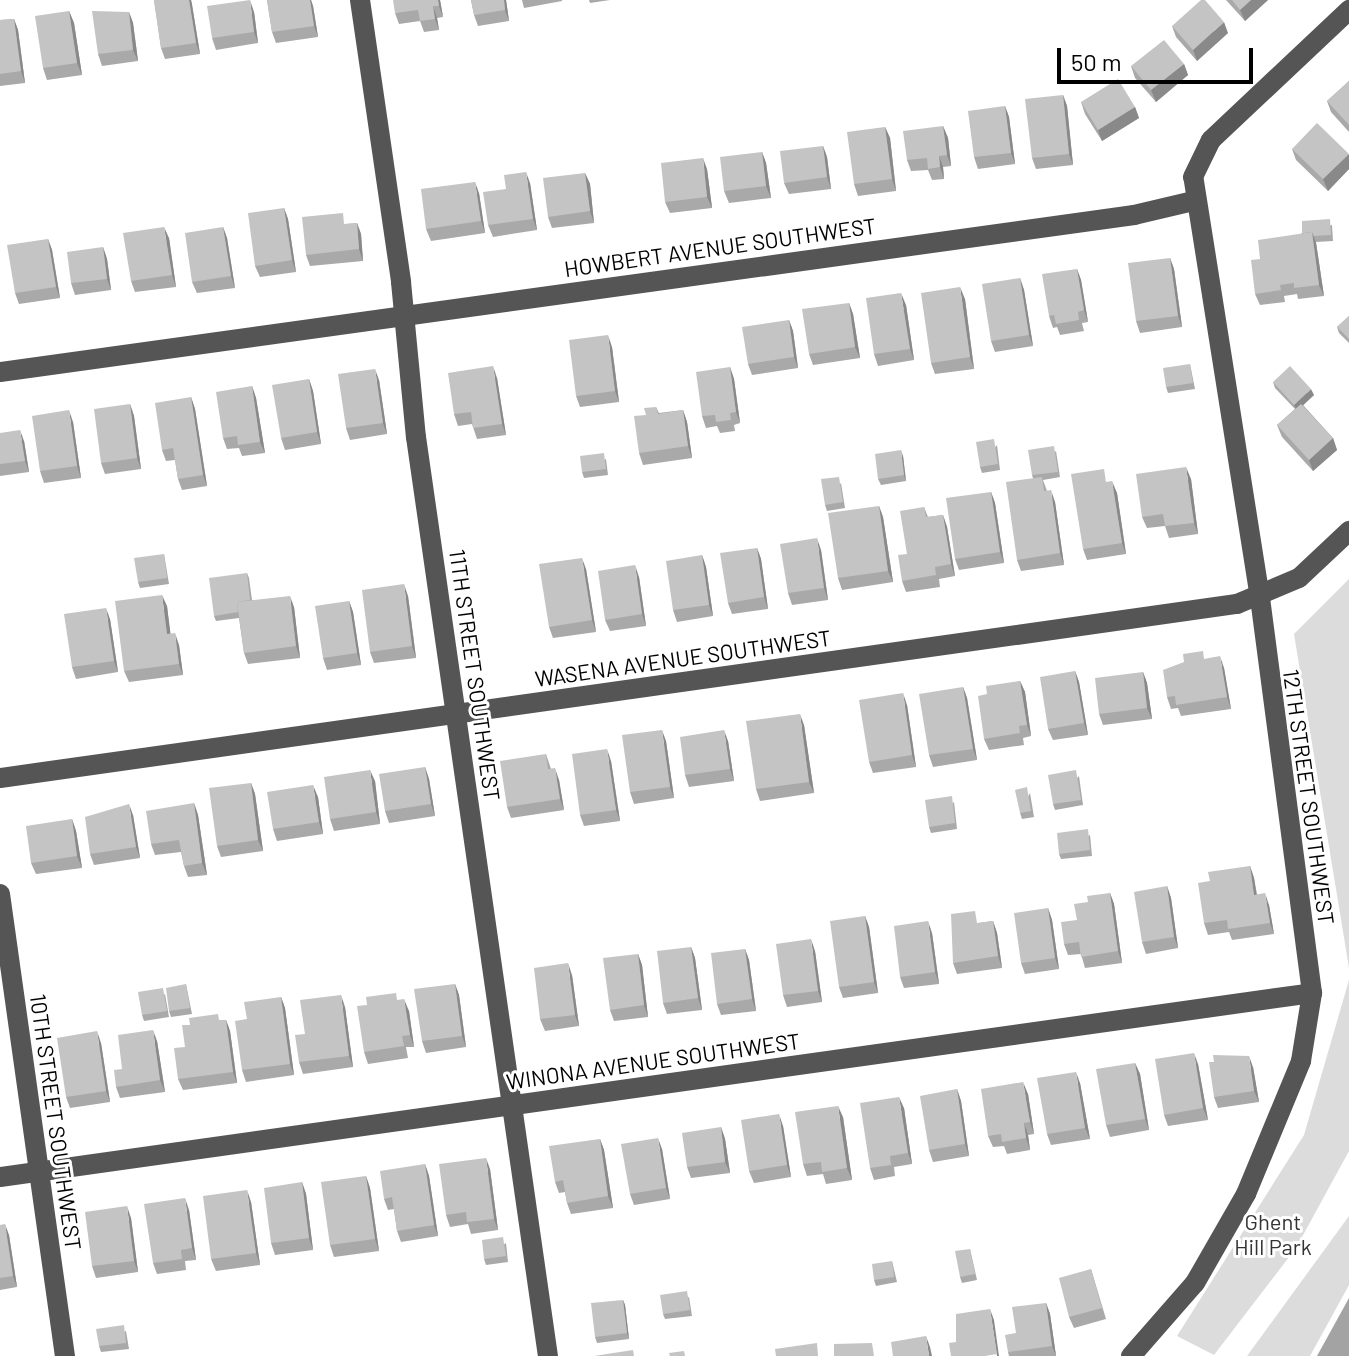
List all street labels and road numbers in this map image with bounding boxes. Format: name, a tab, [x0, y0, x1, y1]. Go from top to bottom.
street label: HOWBERT AVENUE SOUTHWEST	[562, 212, 878, 282]
street label: 11TH STREET SOUTHWEST	[444, 548, 506, 802]
street label: WASENA AVENUE SOUTHWEST	[533, 624, 833, 692]
street label: 12TH STREET SOUTHWEST	[1278, 668, 1340, 926]
street label: 10TH STREET SOUTHWEST	[25, 992, 87, 1252]
street label: WINONA AVENUE SOUTHWEST	[505, 1027, 801, 1095]

